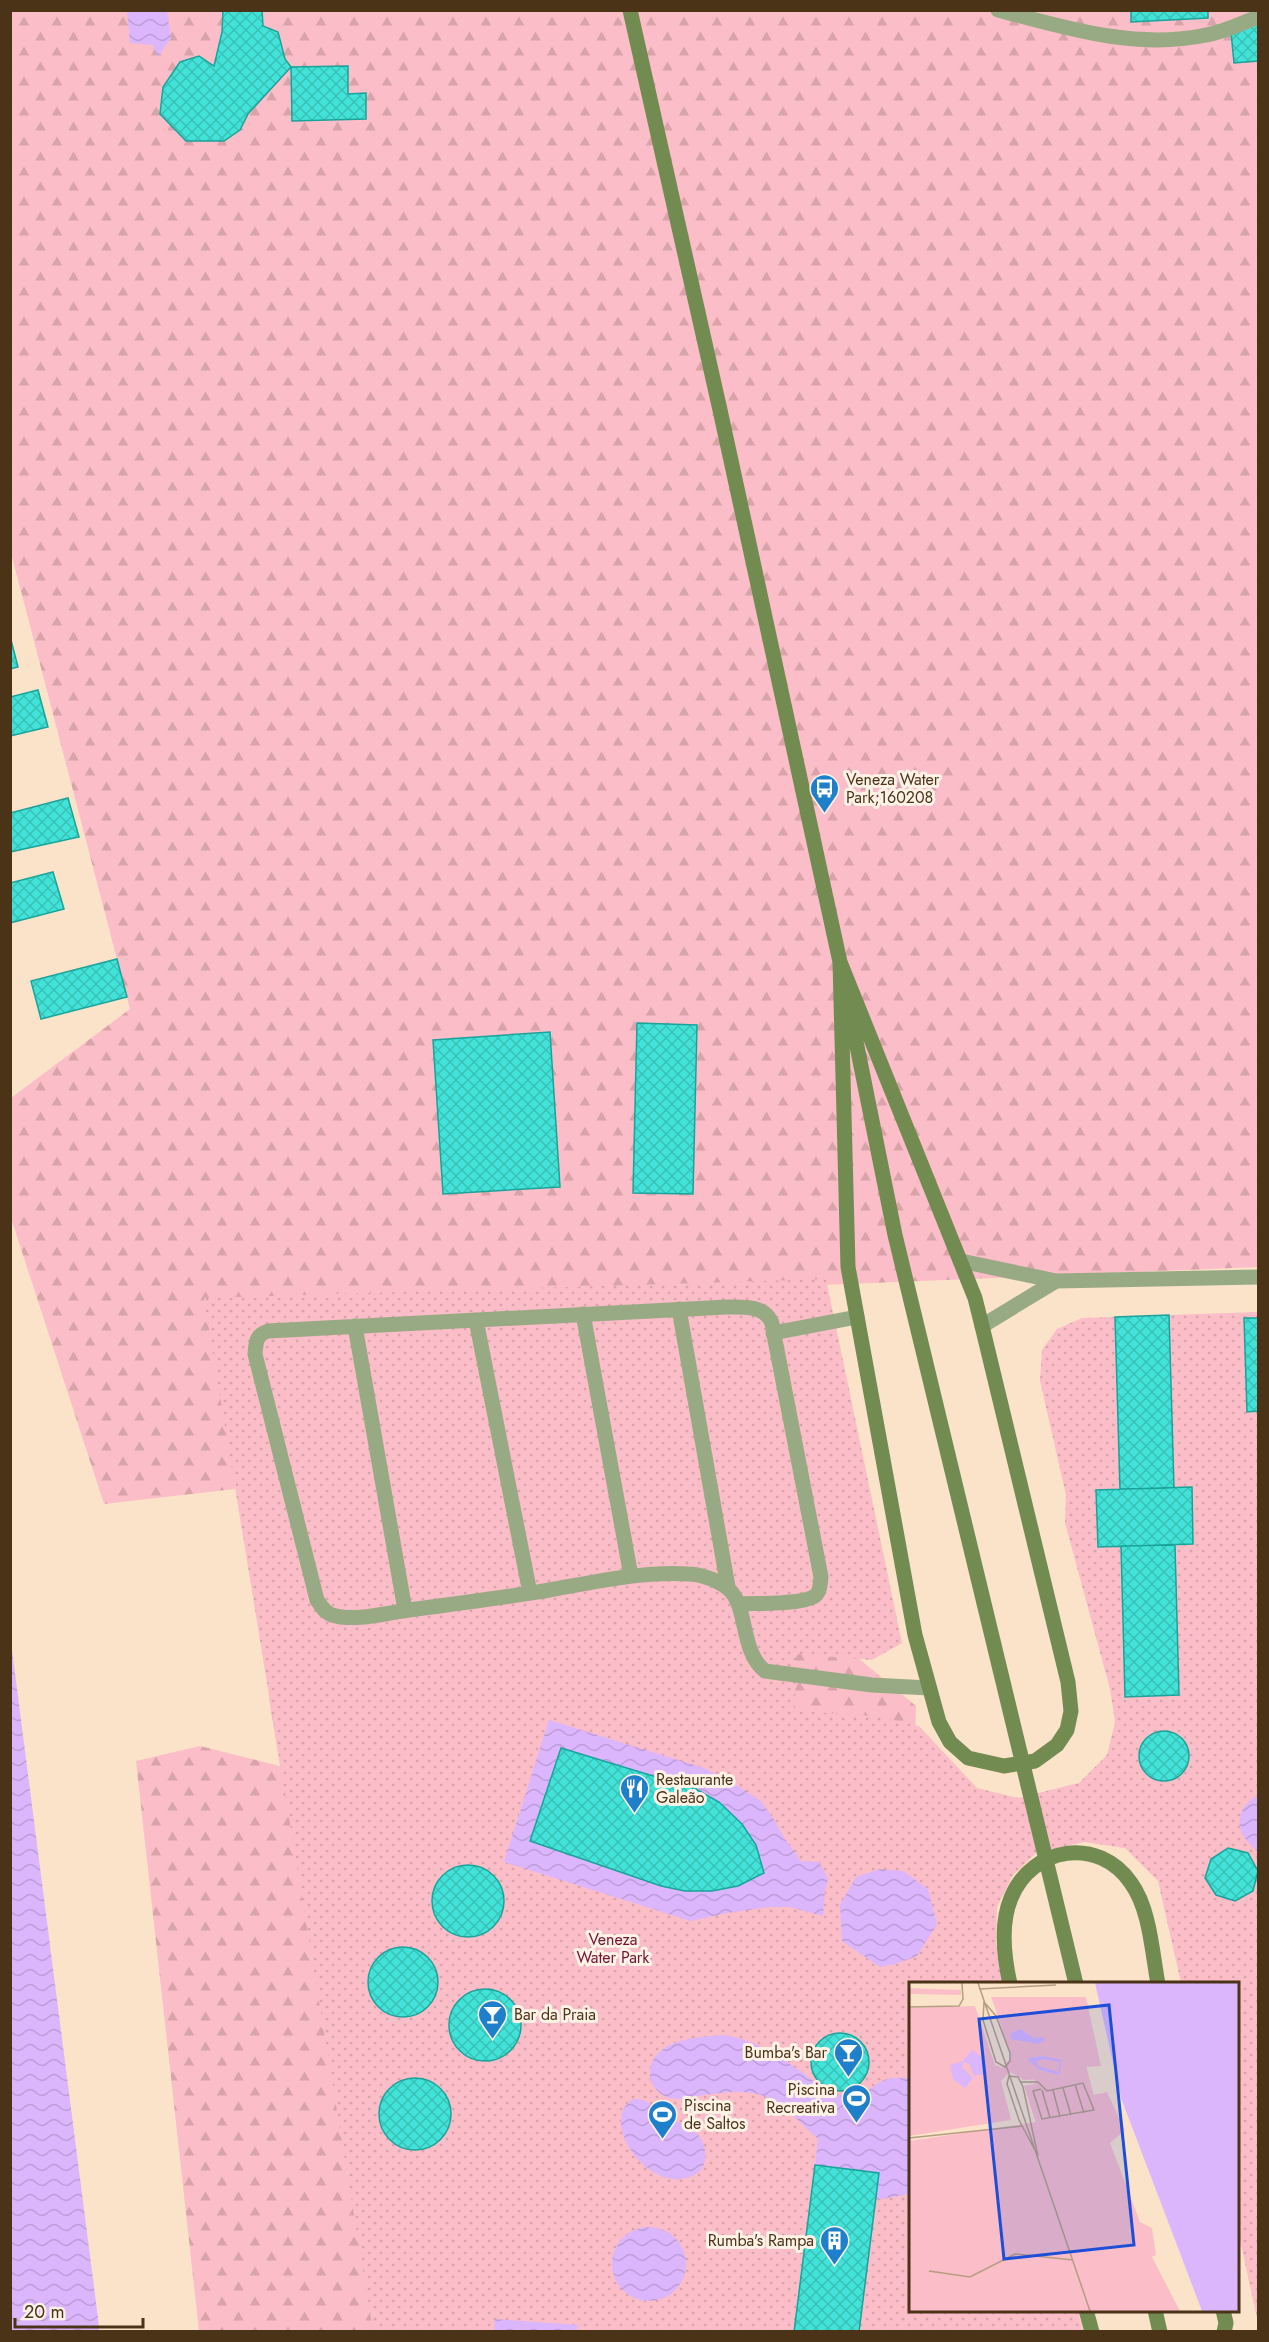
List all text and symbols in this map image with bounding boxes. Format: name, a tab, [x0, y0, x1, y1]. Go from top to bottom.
place label: Veneza Water Park;160208	[846, 768, 940, 809]
bus stop icon: Veneza Water Park;160208	[809, 772, 841, 814]
place label: Restaurante Galeão	[656, 1768, 733, 1809]
restaurant icon: Restaurante Galeão	[619, 1772, 651, 1814]
park label: Veneza Water Park	[577, 1928, 650, 1969]
inset map	[909, 1982, 1239, 2312]
bar icon: Bar da Praia	[477, 1998, 509, 2040]
place label: Bar da Praia	[514, 2003, 596, 2026]
bar icon: Bumba's Bar	[832, 2036, 864, 2078]
place label: Bumba's Bar	[745, 2041, 828, 2064]
place label: Piscina Recreativa	[766, 2078, 835, 2119]
sports icon: Piscina Recreativa	[840, 2082, 872, 2124]
place label: Piscina de Saltos	[684, 2094, 745, 2135]
sports icon: Piscina de Saltos	[647, 2098, 679, 2140]
building icon: Rumba's Rampa	[819, 2224, 851, 2266]
place label: Rumba's Rampa	[708, 2229, 814, 2252]
scale bar	[15, 2291, 142, 2329]
text: 20 m	[24, 2299, 64, 2325]

